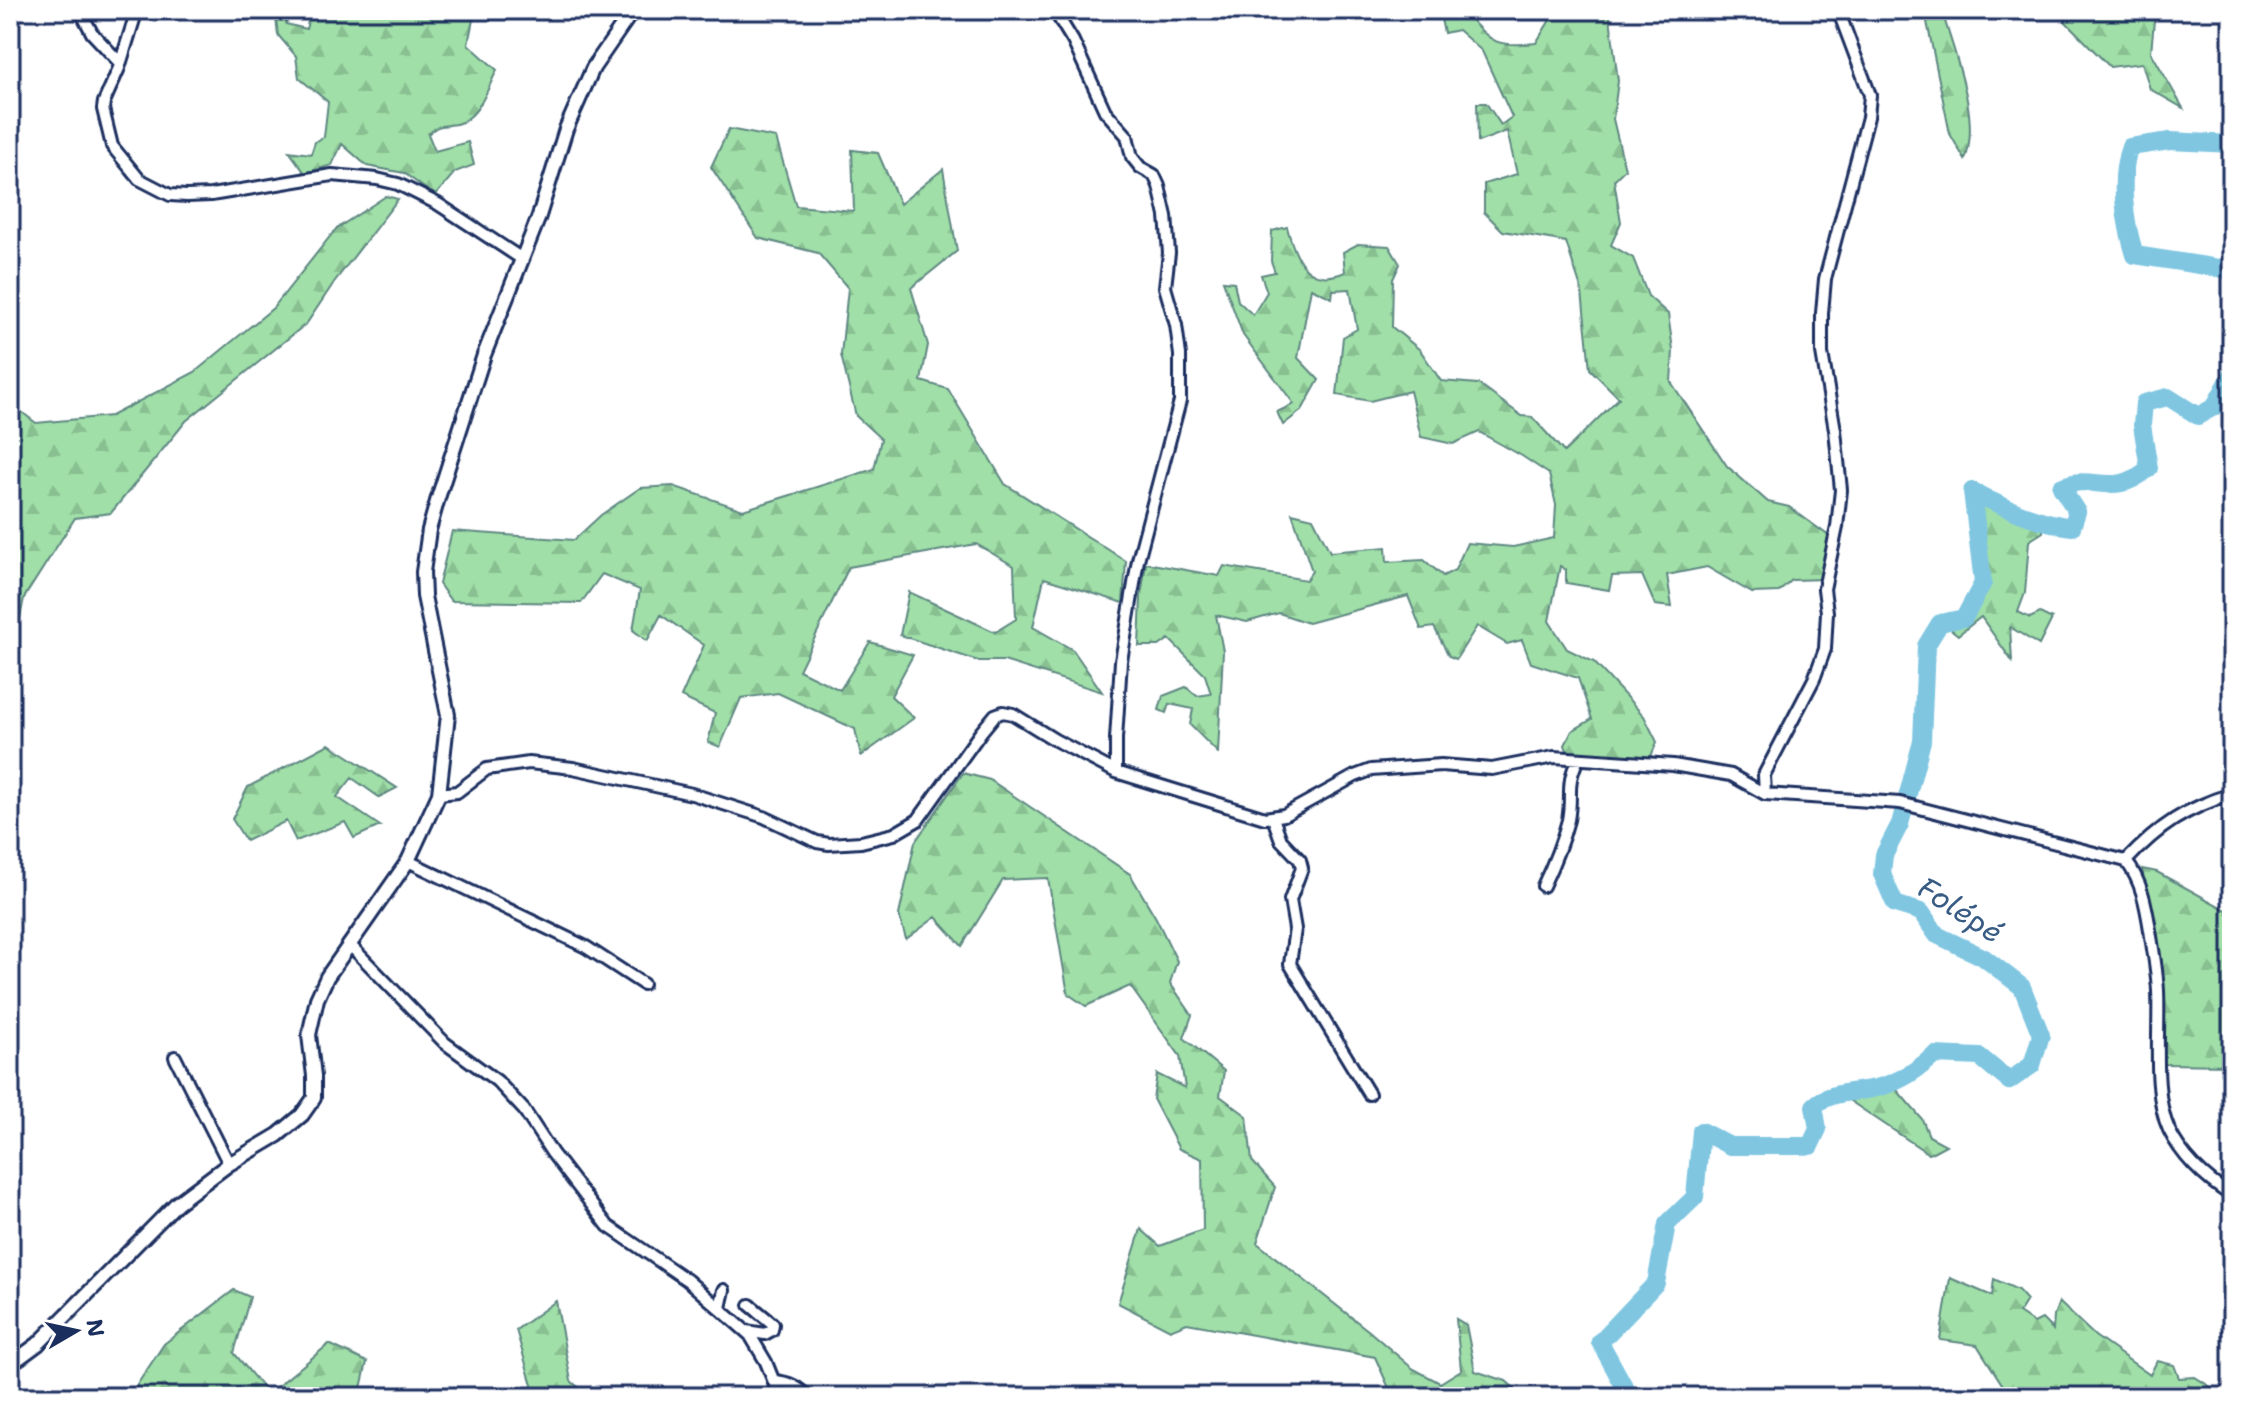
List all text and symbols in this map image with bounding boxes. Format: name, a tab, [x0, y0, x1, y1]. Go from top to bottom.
water label: Folépé	[1910, 867, 2011, 952]
north arrow	[36, 1291, 116, 1371]
text: N	[80, 1317, 111, 1339]

